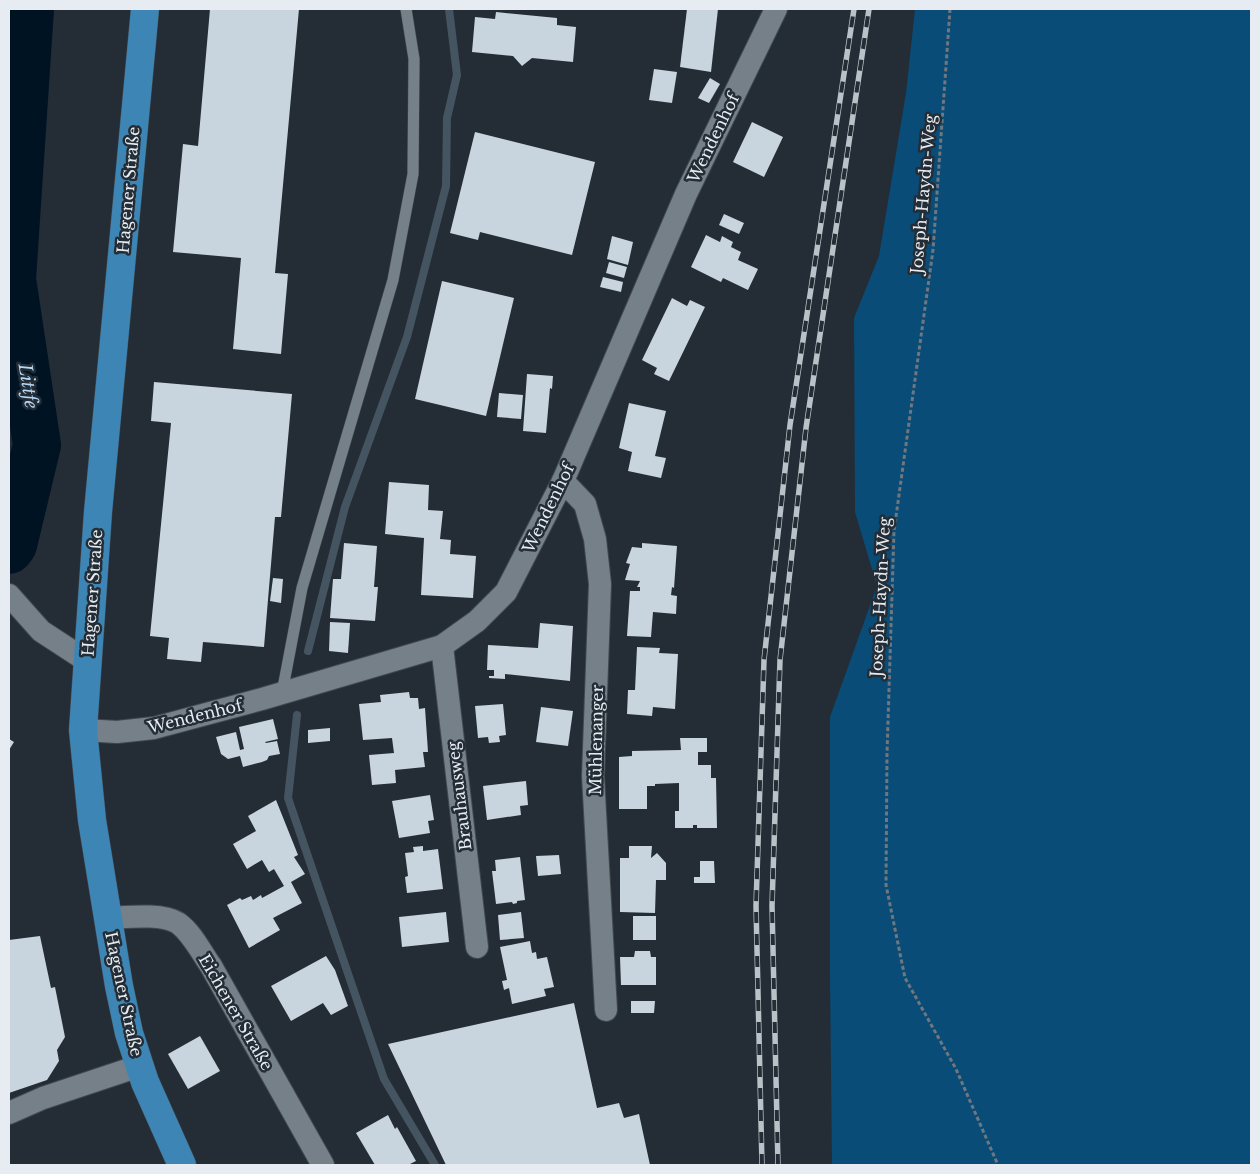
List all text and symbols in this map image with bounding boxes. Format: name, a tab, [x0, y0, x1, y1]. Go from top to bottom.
street label: Wendenhof	[682, 88, 744, 187]
street label: Joseph-Haydn-Weg	[906, 113, 940, 277]
street label: Hagener Straße	[112, 126, 144, 254]
water label: Littfe	[13, 361, 42, 410]
street label: Wendenhof	[517, 458, 579, 557]
street label: Joseph-Haydn-Weg	[866, 516, 894, 679]
street label: Hagener Straße	[78, 529, 106, 657]
street label: Mühlenanger	[585, 684, 607, 795]
street label: Wendenhof	[145, 694, 247, 738]
street label: Brauhausweg	[442, 740, 476, 851]
street label: Hagener Straße	[101, 930, 147, 1058]
street label: Eichener Straße	[195, 950, 277, 1074]

